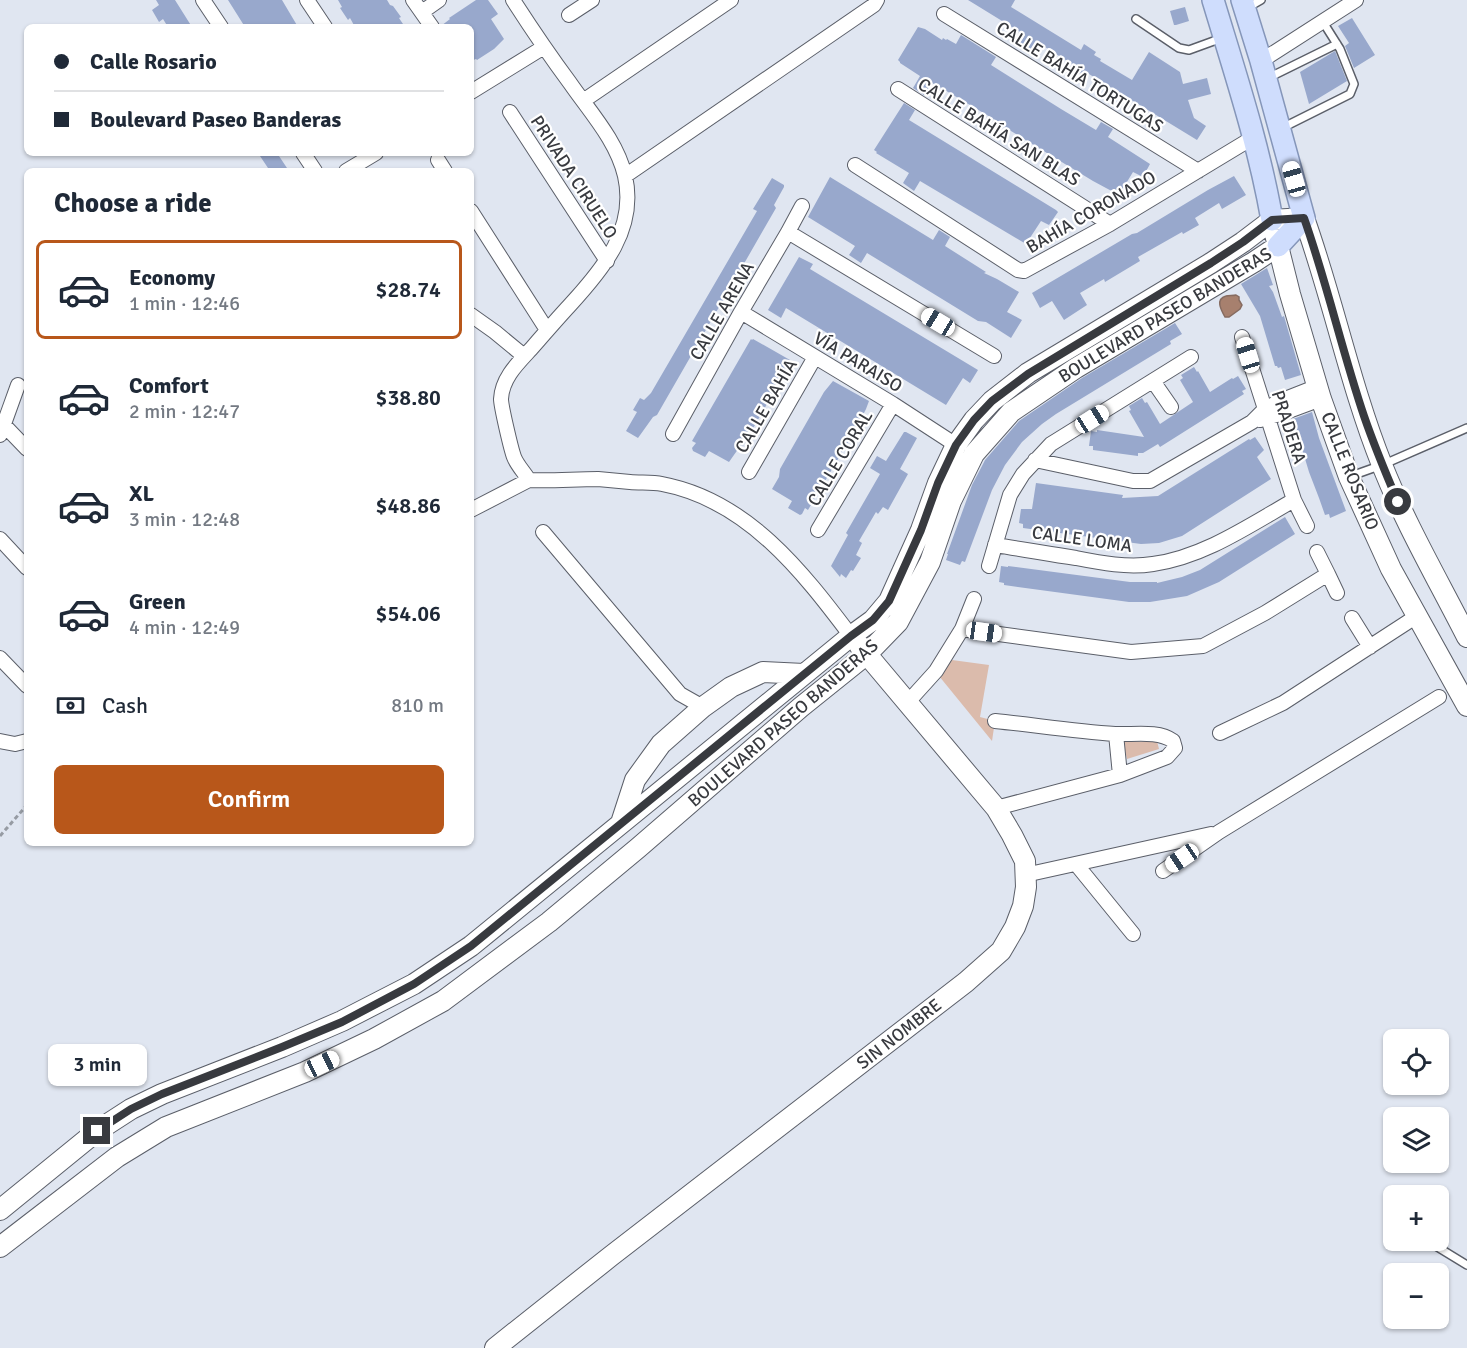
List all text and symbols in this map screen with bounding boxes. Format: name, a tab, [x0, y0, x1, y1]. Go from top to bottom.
street label: CALLE BAHÍA TORTUGAS	[992, 17, 1168, 137]
text: Calle Rosario	[90, 48, 217, 75]
street label: CALLE BAHÍA SAN BLAS	[914, 73, 1084, 191]
text: Boulevard Paseo Banderas	[90, 106, 341, 133]
street label: PRIVADA CIRUELO	[526, 111, 622, 243]
car	[1280, 159, 1308, 199]
street label: BAHÍA CORONADO	[1022, 166, 1160, 258]
text: Choose a ride	[54, 187, 212, 220]
street label: BOULEVARD PASEO BANDERAS	[1054, 243, 1276, 387]
street label: CALLE ARENA	[685, 258, 759, 364]
icon: car	[57, 263, 111, 317]
text: Economy	[129, 264, 215, 291]
text: $28.74	[376, 276, 441, 303]
text: 1 min · 12:46	[129, 291, 240, 316]
car	[918, 305, 958, 339]
street label: VÍA PARAISO	[810, 327, 906, 397]
car	[1234, 335, 1262, 375]
street label: CALLE BAHÍA	[730, 355, 802, 457]
icon: car	[57, 371, 111, 425]
text: Comfort	[129, 372, 209, 399]
text: $38.80	[376, 384, 441, 411]
street label: PRADERA	[1267, 388, 1311, 466]
text: 2 min · 12:47	[129, 399, 240, 424]
car	[1072, 402, 1112, 436]
street label: CALLE CORAL	[803, 406, 877, 510]
street label: CALLE ROSARIO	[1316, 409, 1384, 533]
icon: car	[57, 479, 111, 533]
text: XL	[129, 480, 154, 507]
route start	[1384, 488, 1411, 515]
text: $48.86	[376, 492, 441, 519]
text: 3 min · 12:48	[129, 507, 240, 532]
street label: CALLE LOMA	[1031, 521, 1133, 557]
icon: car	[57, 587, 111, 641]
text: Green	[129, 588, 186, 615]
text: $54.06	[376, 600, 441, 627]
text: 4 min · 12:49	[129, 615, 240, 640]
car	[965, 621, 1003, 643]
street label: BOULEVARD PASEO BANDERAS	[683, 634, 883, 812]
icon: cash	[54, 689, 87, 722]
text: Cash	[102, 692, 148, 719]
text: 810 m	[391, 693, 444, 718]
button: Confirm	[54, 765, 444, 834]
car	[1162, 840, 1202, 876]
street label: SIN NOMBRE	[852, 994, 946, 1074]
map controls	[1383, 1029, 1449, 1329]
button: locate	[1383, 1029, 1449, 1095]
callout: 3 min	[48, 1044, 146, 1086]
car	[302, 1048, 342, 1080]
text: 3 min	[74, 1052, 121, 1077]
button: layers	[1383, 1107, 1449, 1173]
route end	[83, 1117, 110, 1144]
button: +	[1383, 1185, 1449, 1251]
button: −	[1383, 1263, 1449, 1329]

